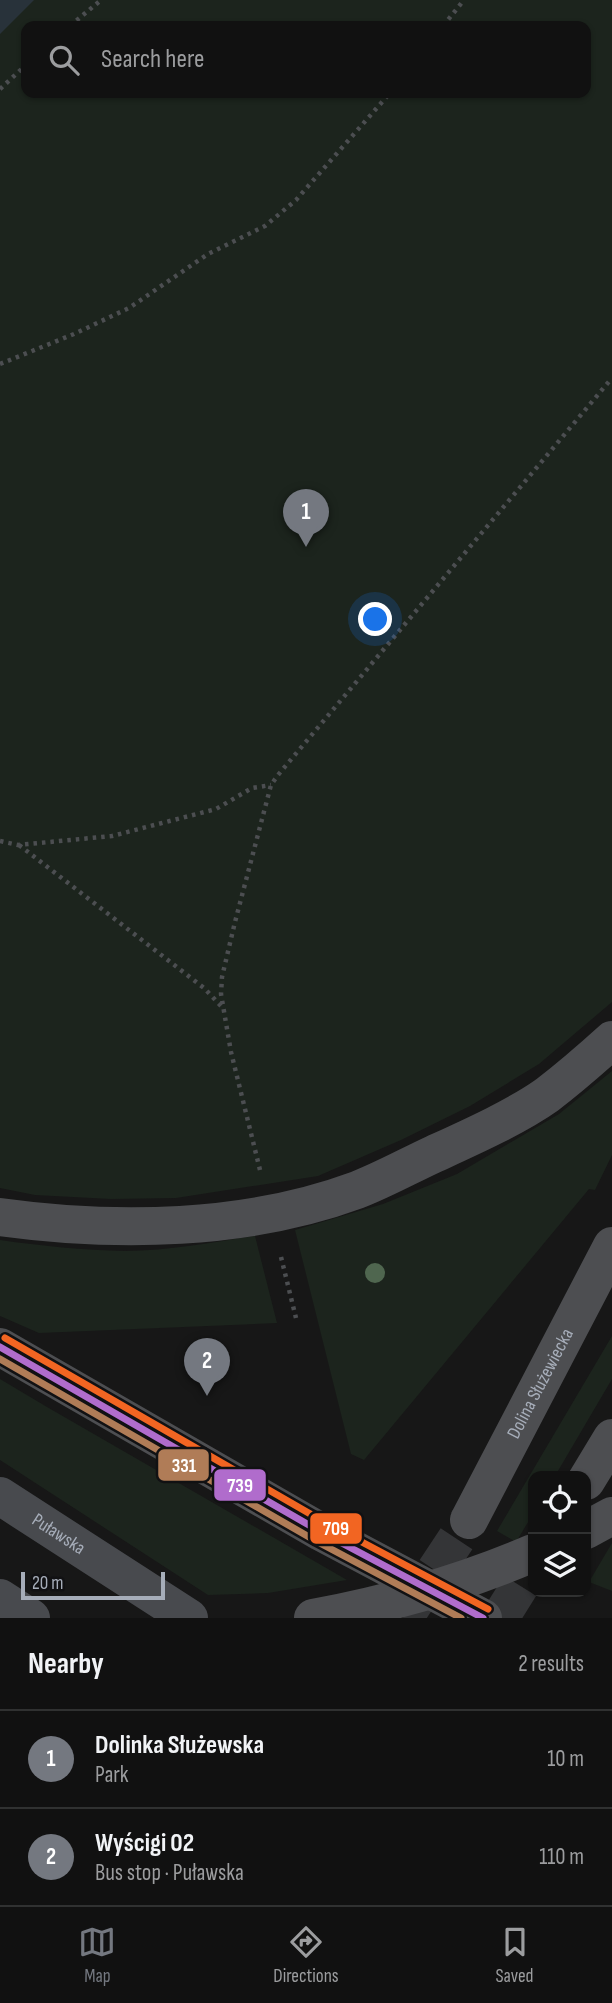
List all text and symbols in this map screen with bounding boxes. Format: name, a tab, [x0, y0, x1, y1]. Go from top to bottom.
search box	[21, 21, 591, 98]
icon: search	[45, 41, 83, 79]
text: Search here	[101, 44, 204, 75]
pin: 1	[283, 489, 329, 547]
your location	[358, 602, 392, 636]
street label: Dolina Służewiecka	[502, 1324, 578, 1442]
pin: 2	[184, 1338, 230, 1396]
line badge: 331	[157, 1448, 210, 1482]
text: 331	[172, 1455, 197, 1478]
line badge: 739	[213, 1468, 267, 1502]
map controls	[528, 1471, 591, 1597]
button: locate	[528, 1471, 591, 1534]
text: 739	[227, 1475, 253, 1498]
street label: Puławska	[28, 1508, 90, 1560]
line badge: 709	[309, 1512, 363, 1545]
text: 709	[323, 1518, 349, 1541]
button: layers	[528, 1534, 591, 1597]
scale bar	[21, 1569, 164, 1601]
text: 20 m	[32, 1572, 64, 1595]
text: Nearby	[28, 1646, 104, 1682]
text: 2 results	[518, 1650, 584, 1678]
text: Dolinka Służewska	[95, 1730, 264, 1761]
text: 1	[46, 1745, 56, 1773]
text: 10 m	[547, 1745, 584, 1773]
text: Park	[95, 1761, 129, 1789]
text: Wyścigi 02	[95, 1828, 194, 1859]
text: 2	[46, 1843, 56, 1871]
text: 110 m	[539, 1843, 584, 1871]
text: Bus stop · Puławska	[95, 1859, 244, 1887]
tab: Map	[78, 1923, 116, 1988]
tab: Directions	[273, 1923, 339, 1988]
tab: Saved	[495, 1923, 534, 1988]

